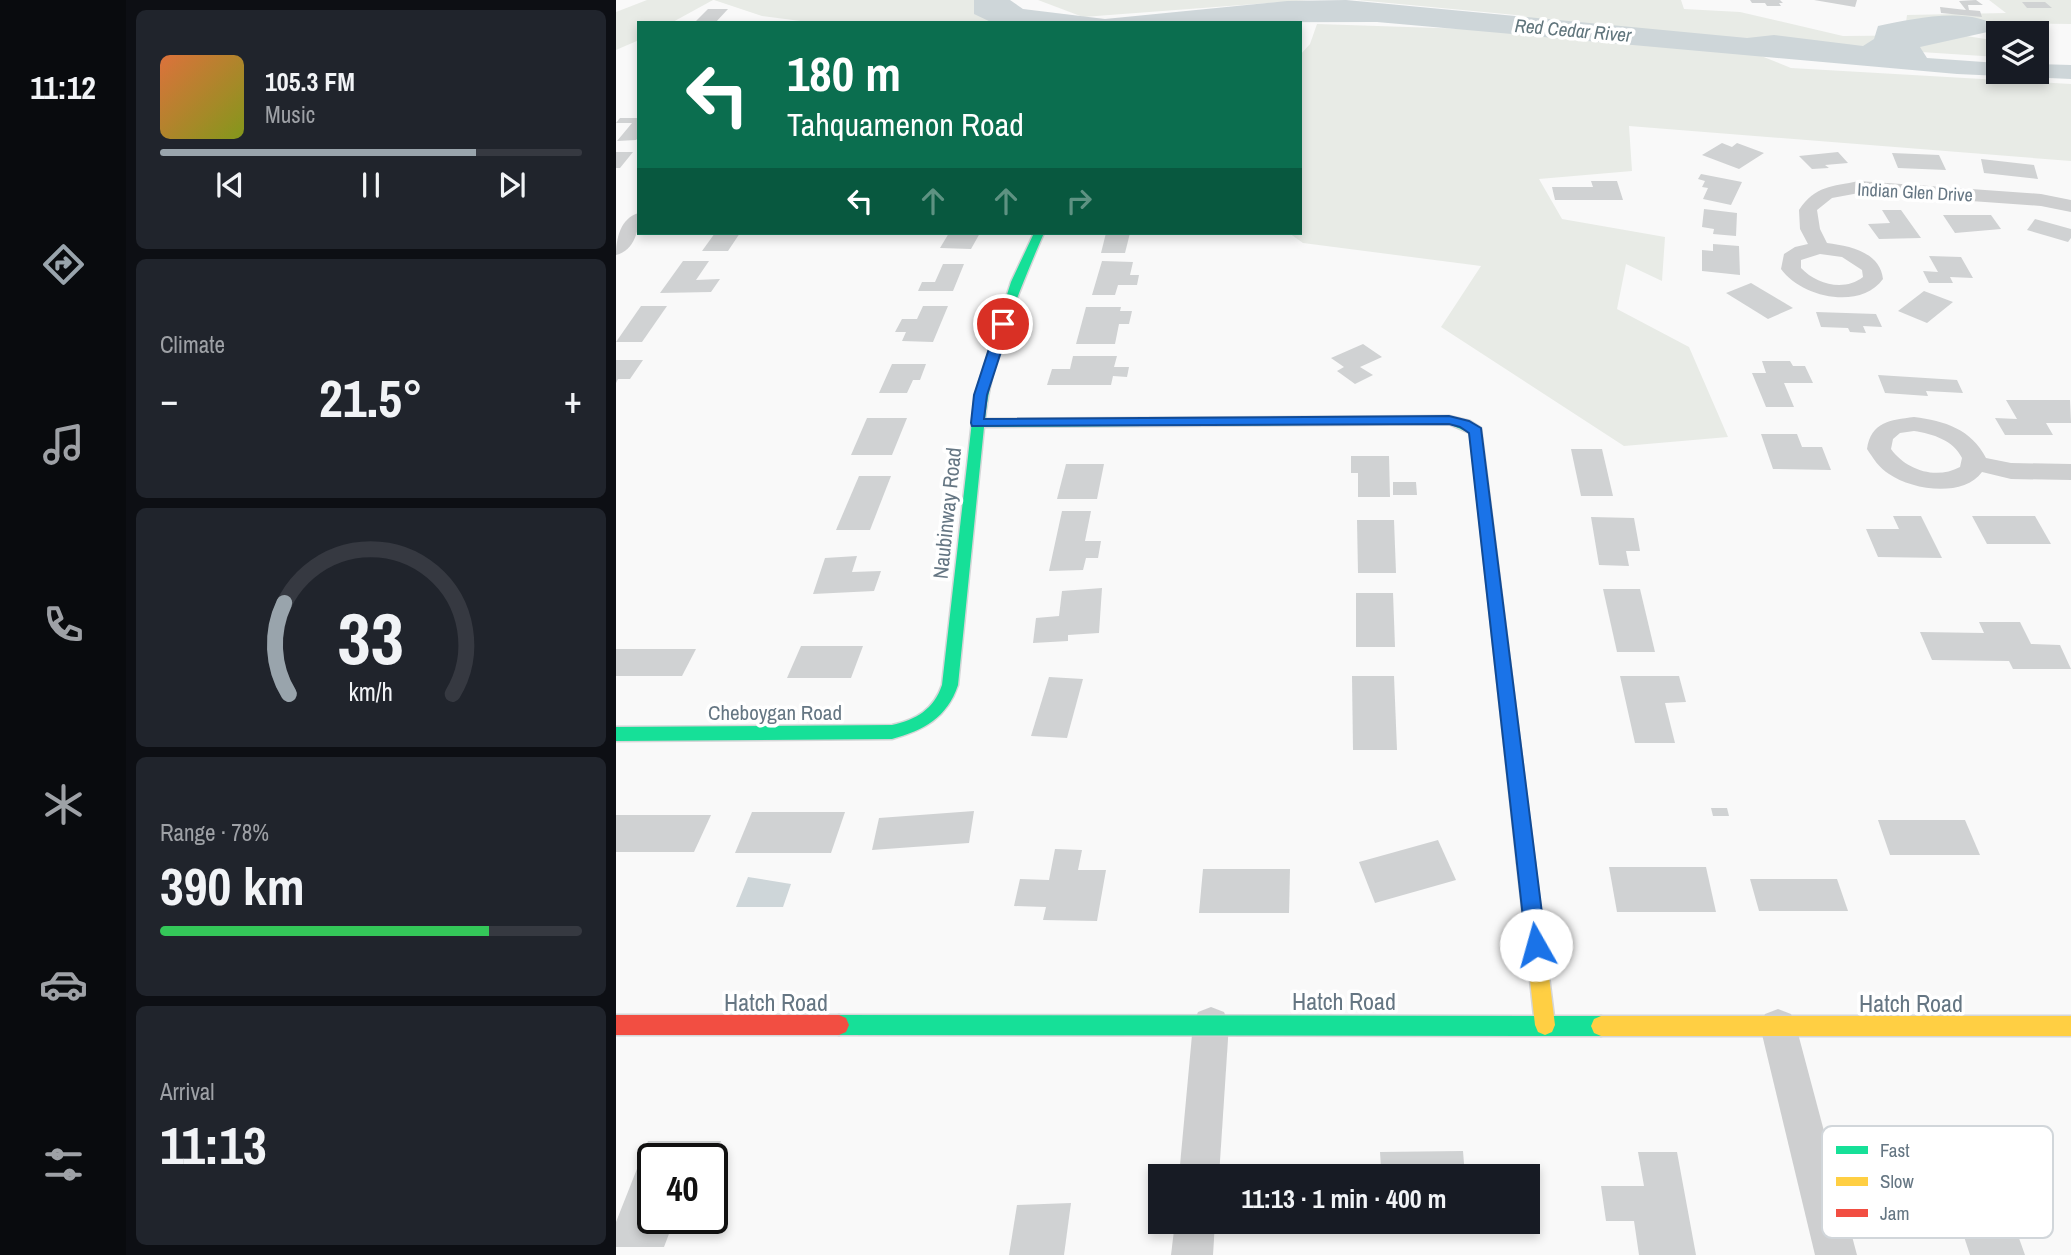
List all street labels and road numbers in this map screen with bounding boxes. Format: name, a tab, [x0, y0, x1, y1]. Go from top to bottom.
street label: Indian Glen Drive	[1857, 176, 1973, 208]
street label: Naubinway Road	[926, 446, 968, 580]
street label: Cheboygan Road	[708, 698, 842, 727]
street label: Hatch Road	[1292, 985, 1396, 1017]
street label: Hatch Road	[724, 986, 828, 1018]
street label: Hatch Road	[1859, 987, 1963, 1019]

